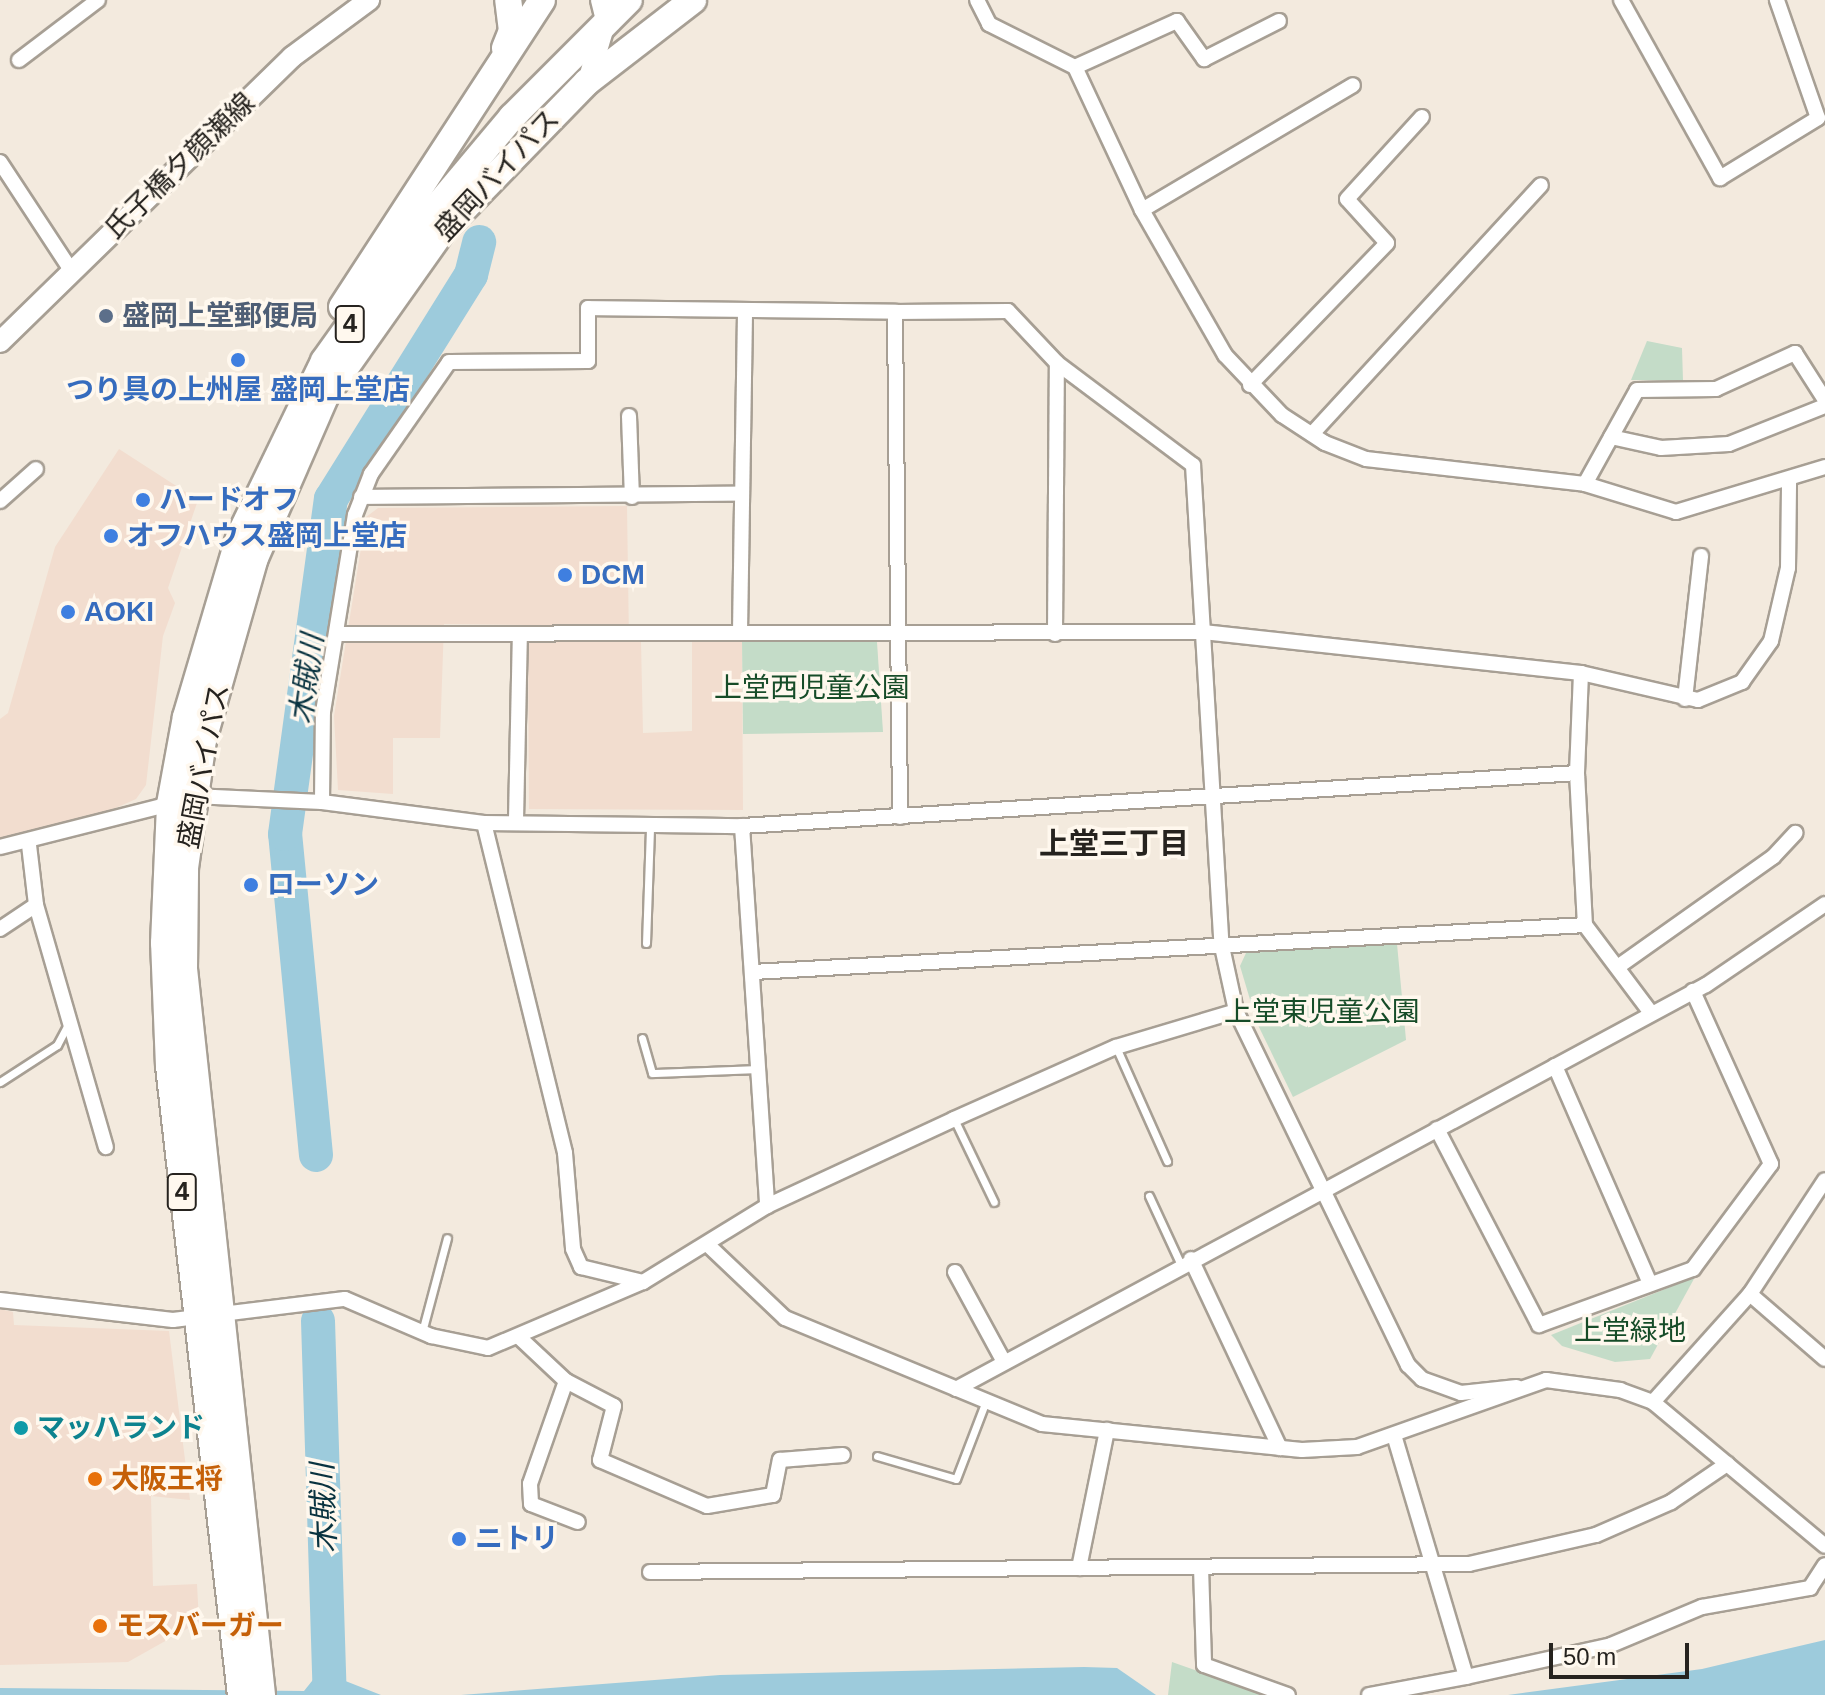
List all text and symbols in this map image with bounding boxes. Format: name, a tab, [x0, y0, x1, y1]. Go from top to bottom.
street label: 氏子橋夕顔瀬線	[98, 86, 262, 246]
street label: 盛岡バイパス	[427, 102, 567, 248]
place label: 盛岡上堂郵便局	[122, 299, 318, 333]
road number: 4	[334, 302, 366, 346]
marker: 盛岡上堂郵便局	[97, 307, 115, 325]
marker: つり具の上州屋 盛岡上堂店	[229, 351, 247, 369]
place label: つり具の上州屋 盛岡上堂店	[66, 373, 410, 407]
place label: ハードオフ	[159, 483, 299, 517]
marker: ハードオフ	[134, 491, 152, 509]
place label: オフハウス盛岡上堂店	[127, 519, 407, 553]
marker: オフハウス盛岡上堂店	[102, 527, 120, 545]
place label: DCM	[581, 558, 645, 592]
marker: DCM	[556, 566, 574, 584]
place label: AOKI	[84, 595, 154, 629]
marker: AOKI	[59, 603, 77, 621]
water label: 木賊川	[283, 632, 331, 726]
park label: 上堂西児童公園	[714, 671, 910, 705]
street label: 盛岡バイパス	[171, 680, 237, 852]
district label: 上堂三丁目	[1039, 826, 1189, 862]
place label: ローソン	[267, 868, 379, 902]
marker: ローソン	[242, 876, 260, 894]
park label: 上堂東児童公園	[1224, 995, 1420, 1029]
road number: 4	[166, 1170, 198, 1214]
park label: 上堂緑地	[1574, 1314, 1686, 1348]
place label: マッハランド	[37, 1411, 205, 1445]
marker: マッハランド	[12, 1419, 30, 1437]
place label: 大阪王将	[111, 1462, 223, 1496]
water label: 木賊川	[304, 1462, 344, 1554]
marker: 大阪王将	[86, 1470, 104, 1488]
place label: ニトリ	[475, 1522, 559, 1556]
marker: ニトリ	[450, 1530, 468, 1548]
place label: モスバーガー	[116, 1609, 284, 1643]
marker: モスバーガー	[91, 1617, 109, 1635]
scale bar	[1553, 1627, 1693, 1677]
text: 50 m	[1563, 1643, 1616, 1670]

